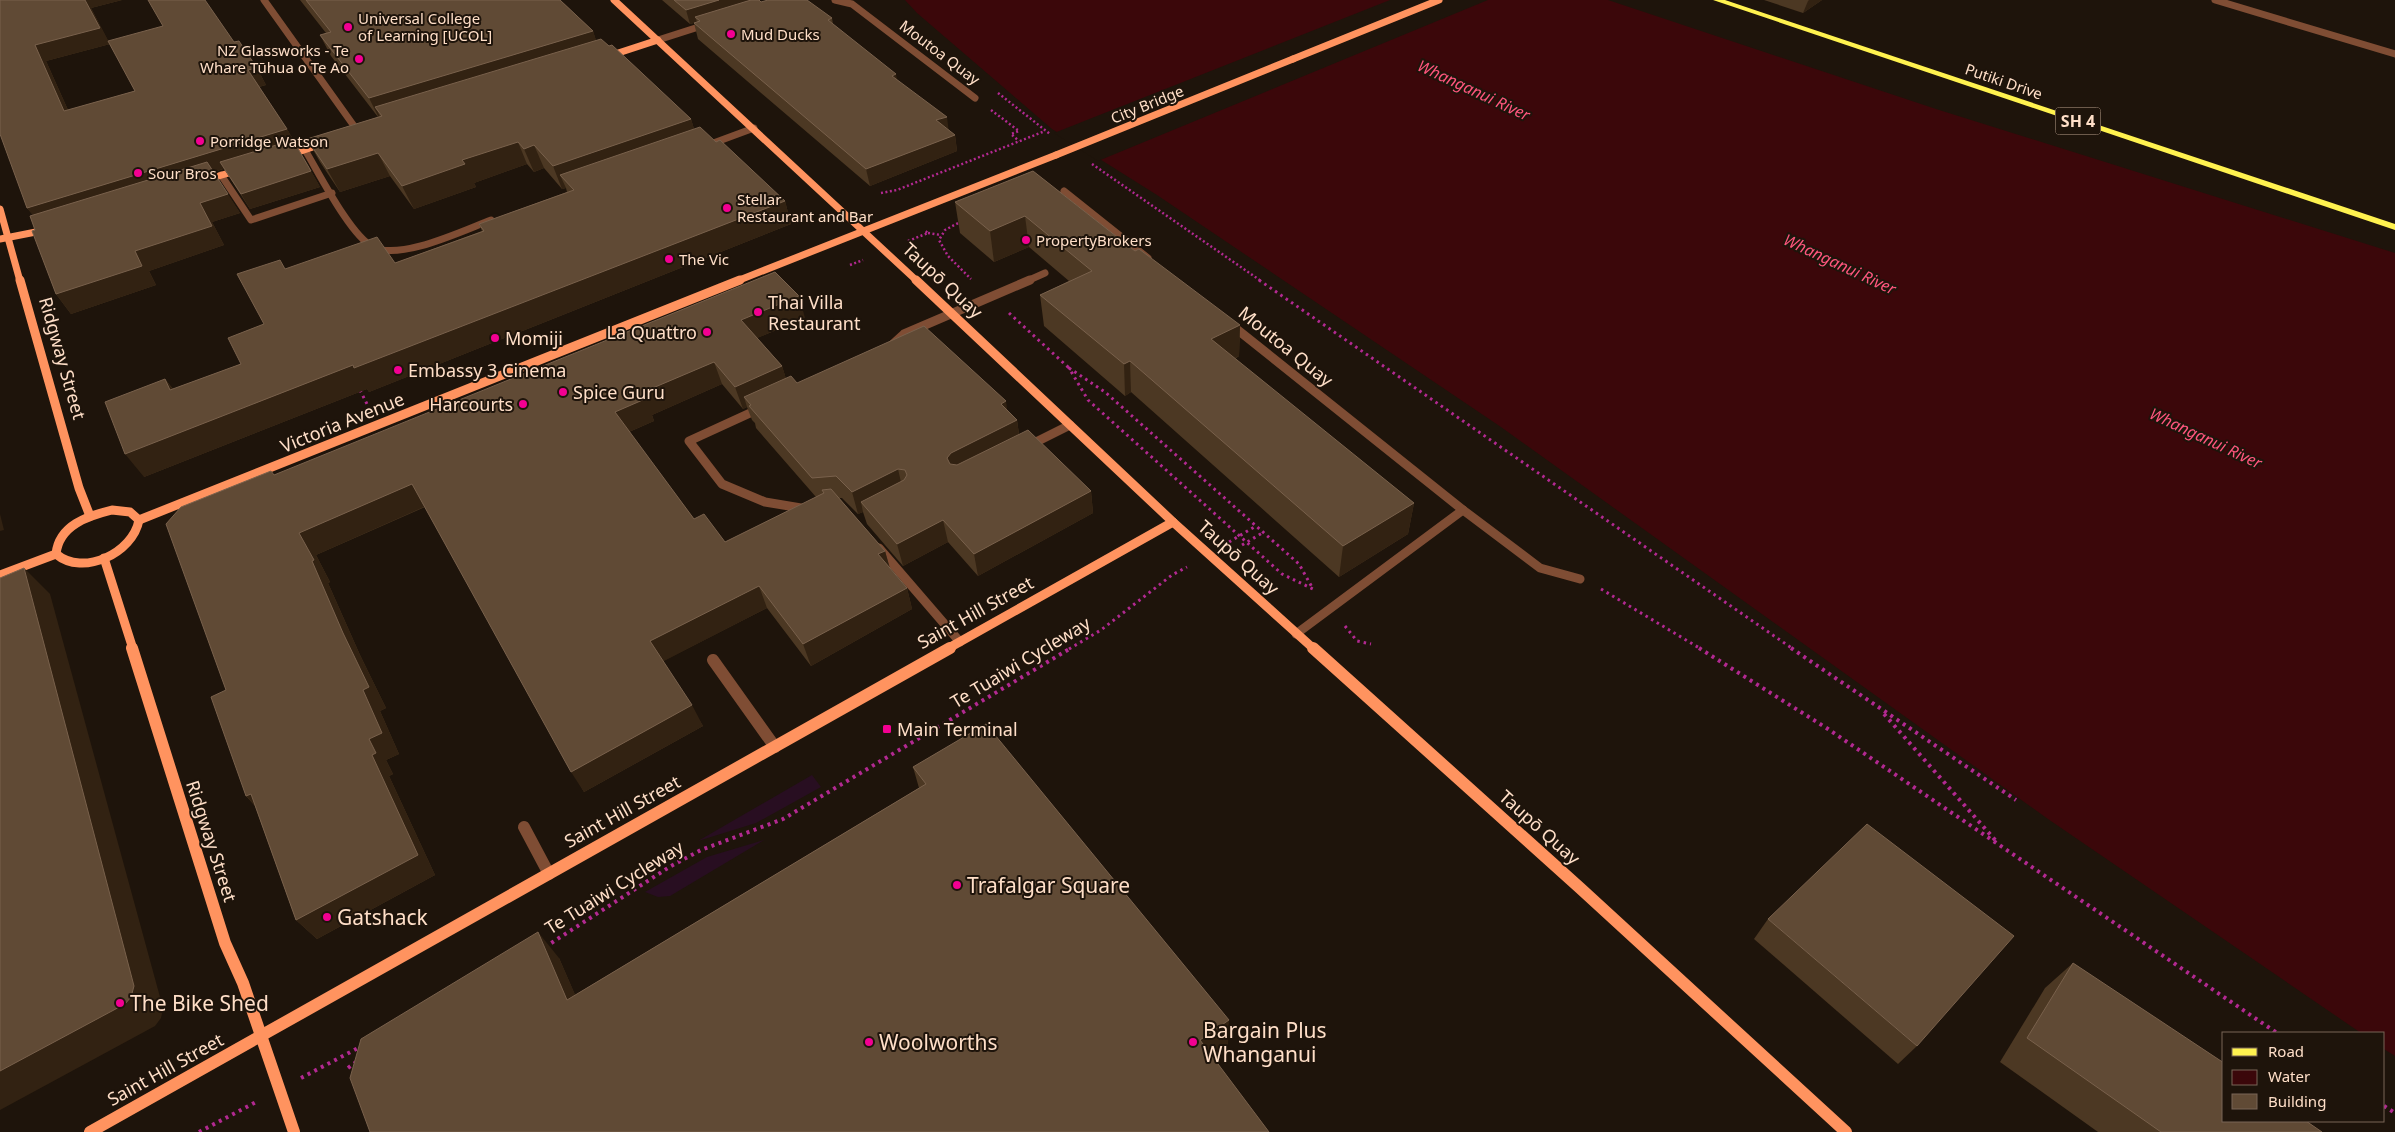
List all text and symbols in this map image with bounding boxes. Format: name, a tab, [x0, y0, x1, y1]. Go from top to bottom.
place label: Universal College of Learning [UCOL]	[358, 8, 492, 45]
street label: Moutoa Quay	[896, 15, 985, 89]
marker: Universal College of Learning [UCOL]	[342, 21, 354, 33]
place label: Mud Ducks	[741, 24, 820, 44]
marker: Mud Ducks	[725, 28, 737, 40]
place label: NZ Glassworks - Te Whare Tūhua o Te Ao	[200, 40, 349, 77]
marker: NZ Glassworks - Te Whare Tūhua o Te Ao	[353, 53, 365, 65]
water label: Whanganui River	[1414, 54, 1534, 126]
street label: Putiki Drive	[1963, 58, 2045, 104]
street label: City Bridge	[1108, 80, 1186, 128]
road number: SH 4	[2056, 108, 2100, 134]
place label: Porridge Watson	[210, 131, 328, 151]
marker: Porridge Watson	[194, 135, 206, 147]
place label: Sour Bros	[148, 163, 217, 183]
marker: Sour Bros	[132, 167, 144, 179]
place label: Stellar Restaurant and Bar	[737, 189, 873, 226]
marker: Stellar Restaurant and Bar	[721, 202, 733, 214]
water label: Whanganui River	[1780, 228, 1900, 300]
place label: PropertyBrokers	[1036, 230, 1152, 250]
marker: PropertyBrokers	[1020, 234, 1032, 246]
street label: Taupō Quay	[898, 237, 989, 324]
place label: The Vic	[679, 249, 729, 269]
marker: The Vic	[663, 253, 675, 265]
place label: Thai Villa Restaurant	[768, 290, 861, 335]
street label: Ridgway Street	[34, 294, 92, 423]
street label: Moutoa Quay	[1234, 300, 1339, 392]
marker: Thai Villa Restaurant	[752, 306, 764, 318]
place label: La Quattro	[607, 320, 697, 344]
place label: Momiji	[505, 326, 563, 350]
marker: La Quattro	[701, 326, 713, 338]
marker: Momiji	[489, 332, 501, 344]
place label: Embassy 3 Cinema	[408, 358, 566, 382]
marker: Embassy 3 Cinema	[392, 364, 404, 376]
place label: Spice Guru	[573, 380, 665, 404]
street label: Victoria Avenue	[277, 386, 407, 458]
marker: Spice Guru	[557, 386, 569, 398]
place label: Harcourts	[429, 392, 513, 416]
marker: Harcourts	[517, 398, 529, 410]
water label: Whanganui River	[2146, 402, 2266, 474]
street label: Taupō Quay	[1193, 514, 1285, 600]
street label: Saint Hill Street	[913, 570, 1038, 654]
street label: Te Tuaiwi Cycleway	[946, 610, 1095, 713]
place label: Main Terminal	[897, 717, 1018, 741]
marker: Main Terminal	[881, 723, 893, 735]
street label: Saint Hill Street	[560, 769, 685, 853]
street label: Ridgway Street	[181, 777, 243, 905]
street label: Taupō Quay	[1494, 784, 1586, 870]
street label: Te Tuaiwi Cycleway	[540, 834, 689, 939]
place label: Trafalgar Square	[967, 871, 1130, 899]
marker: Trafalgar Square	[951, 879, 963, 891]
place label: Gatshack	[337, 903, 429, 931]
marker: Gatshack	[321, 911, 333, 923]
place label: The Bike Shed	[130, 989, 269, 1017]
marker: The Bike Shed	[114, 997, 126, 1009]
place label: Bargain Plus Whanganui	[1203, 1016, 1327, 1068]
street label: Saint Hill Street	[103, 1027, 228, 1111]
place label: Woolworths	[879, 1028, 997, 1056]
legend	[2222, 1032, 2385, 1122]
marker: Woolworths	[863, 1036, 875, 1048]
marker: Bargain Plus Whanganui	[1187, 1036, 1199, 1048]
text: Road	[2268, 1041, 2304, 1061]
text: Water	[2268, 1066, 2310, 1086]
text: Building	[2268, 1091, 2326, 1111]

